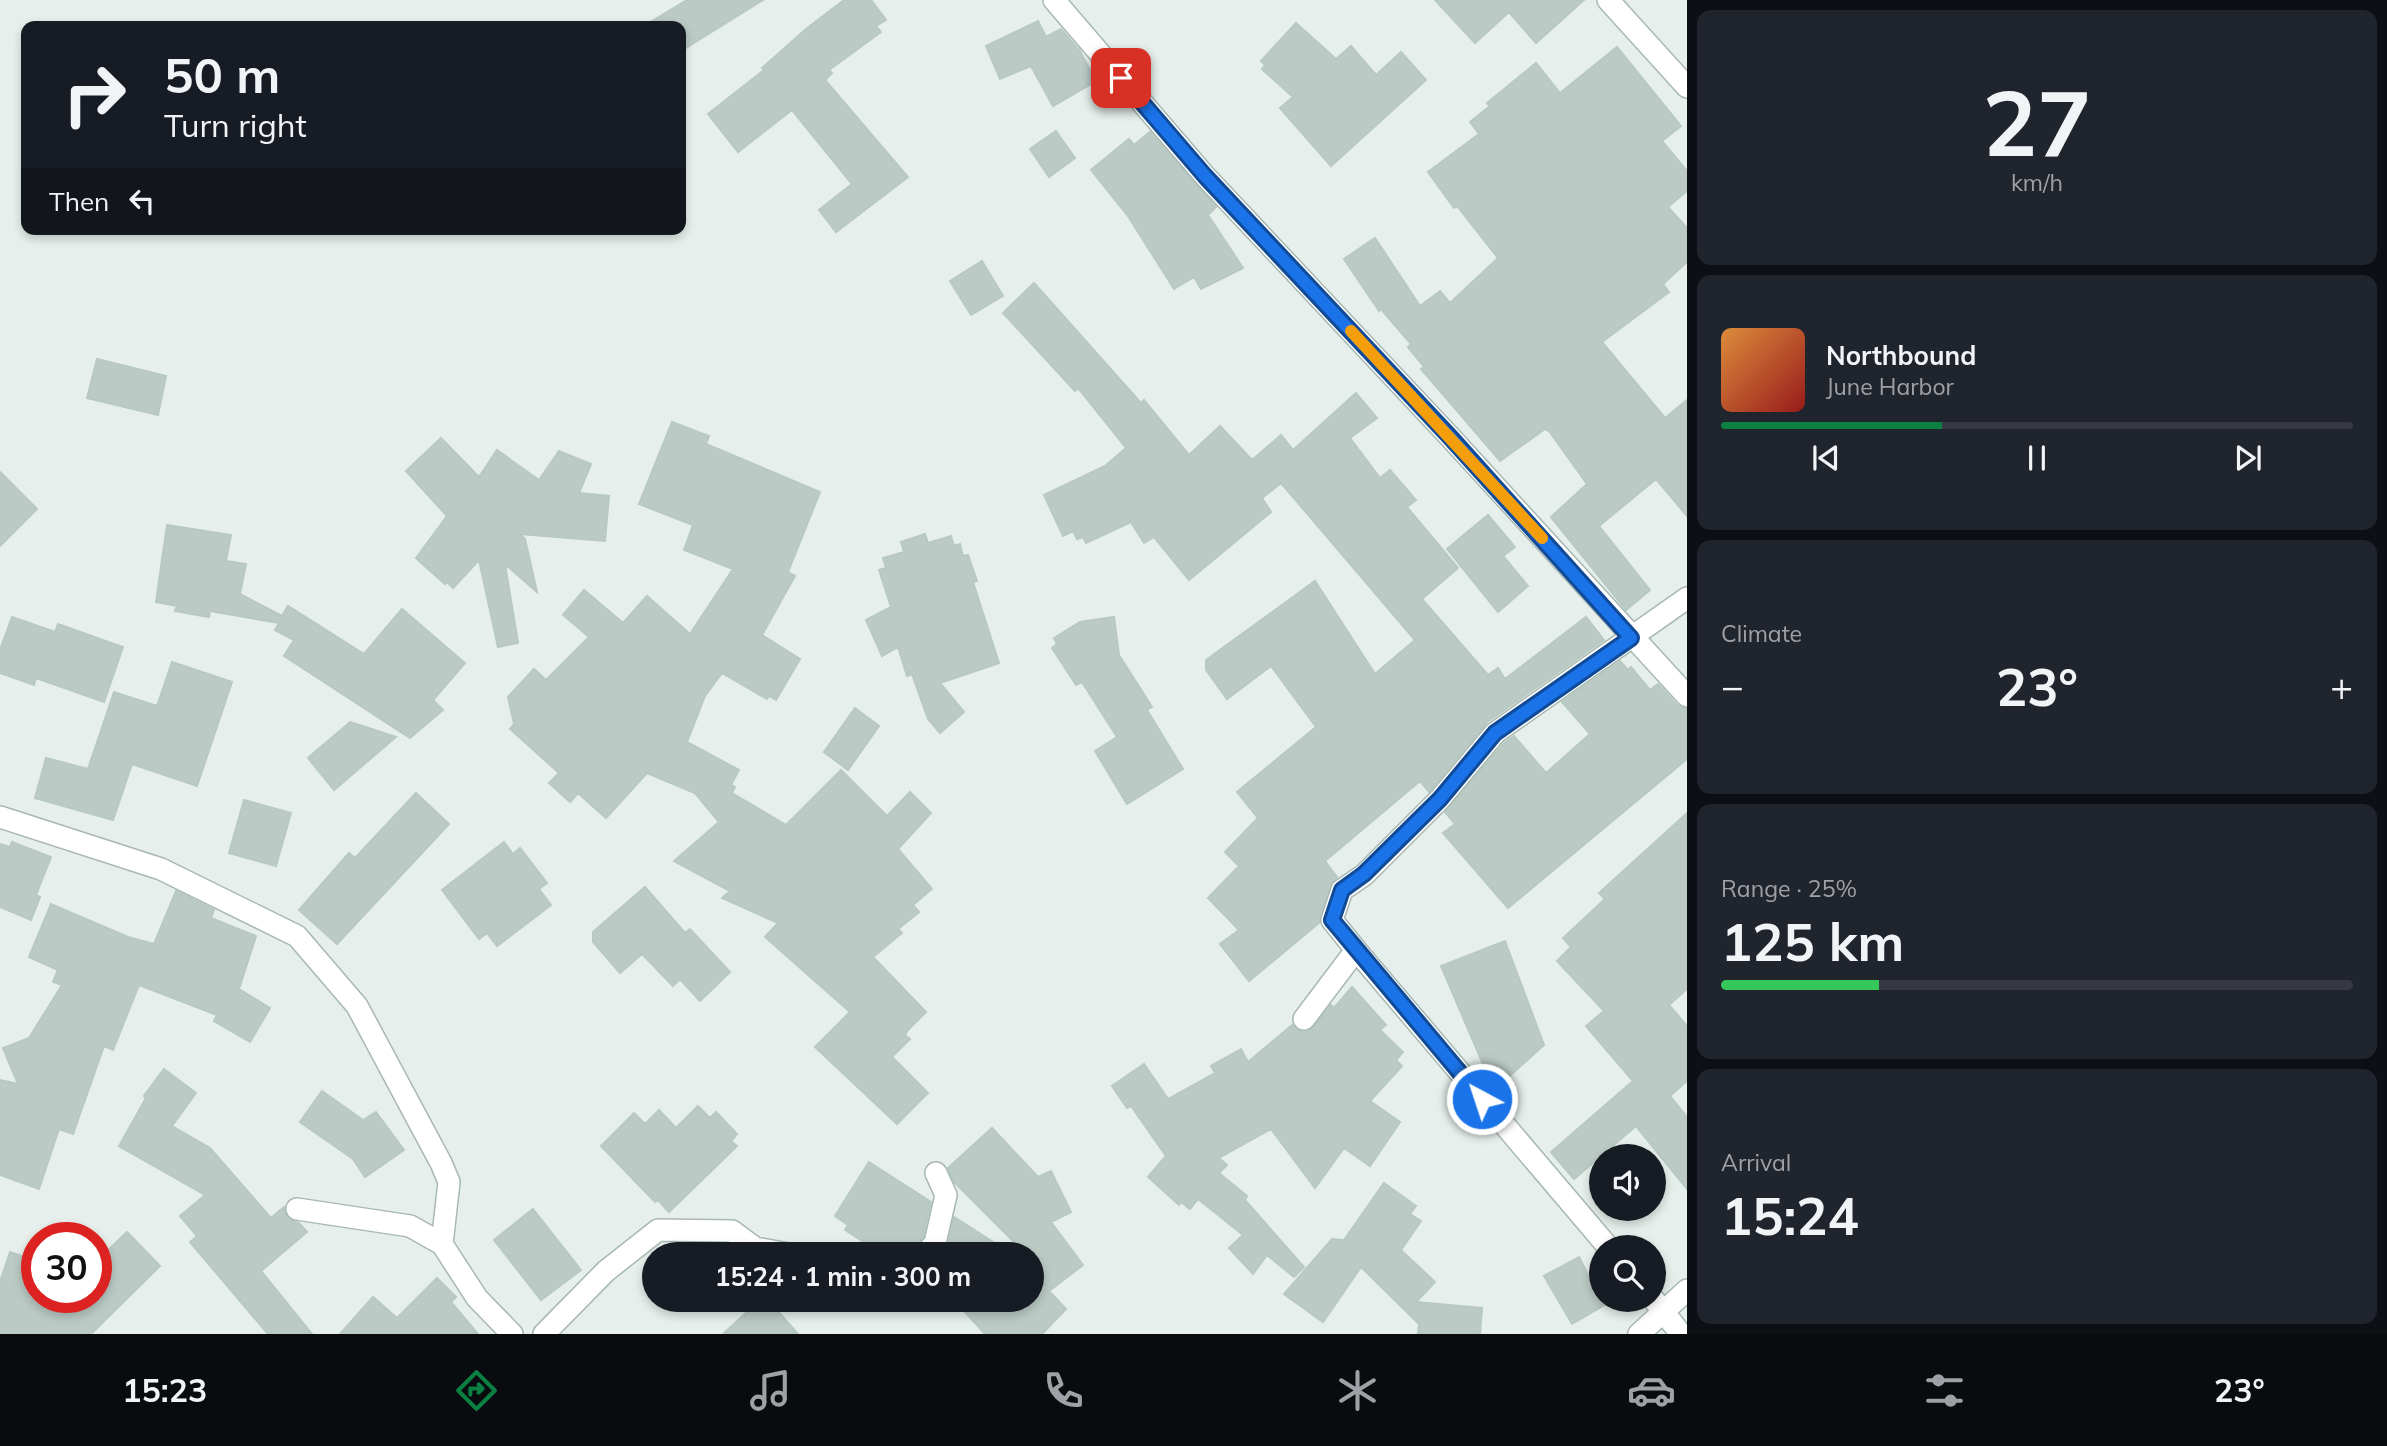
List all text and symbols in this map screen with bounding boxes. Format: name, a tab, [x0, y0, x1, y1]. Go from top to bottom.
text: 50 m	[164, 44, 280, 105]
pin	[1091, 48, 1151, 108]
icon: right	[49, 49, 140, 140]
icon: arrive	[1102, 59, 1140, 97]
text: 27	[1982, 65, 2092, 179]
text: Turn right	[164, 105, 307, 145]
text: km/h	[2011, 168, 2063, 197]
icon: left	[123, 182, 161, 220]
text: Then	[49, 185, 109, 218]
text: Northbound	[1826, 339, 1976, 372]
text: June Harbor	[1826, 372, 1954, 401]
icon: previous	[1807, 439, 1845, 477]
icon: pause	[2018, 439, 2056, 477]
icon: next	[2229, 439, 2267, 477]
text: Climate	[1721, 619, 1802, 648]
text: 23°	[1996, 654, 2078, 719]
text: −	[1721, 662, 1744, 710]
text: +	[2330, 662, 2353, 710]
text: Range · 25%	[1721, 874, 1857, 903]
text: 125 km	[1721, 909, 1904, 974]
position arrow	[1445, 1062, 1519, 1136]
map controls	[1589, 1144, 1666, 1312]
button: sound	[1589, 1144, 1666, 1221]
text: Arrival	[1721, 1148, 1791, 1177]
text: 15:24	[1721, 1183, 1859, 1248]
speed limit sign: 30	[21, 1222, 112, 1313]
button: search	[1589, 1235, 1666, 1312]
text: 15:24 · 1 min · 300 m	[715, 1260, 971, 1293]
icon: directions	[452, 1366, 501, 1415]
icon: music	[746, 1366, 795, 1415]
icon: phone	[1039, 1366, 1088, 1415]
icon: climate	[1333, 1366, 1382, 1415]
icon: car	[1627, 1366, 1676, 1415]
icon: filters	[1920, 1366, 1969, 1415]
text: 15:23	[122, 1370, 207, 1410]
text: 23°	[2214, 1370, 2265, 1410]

